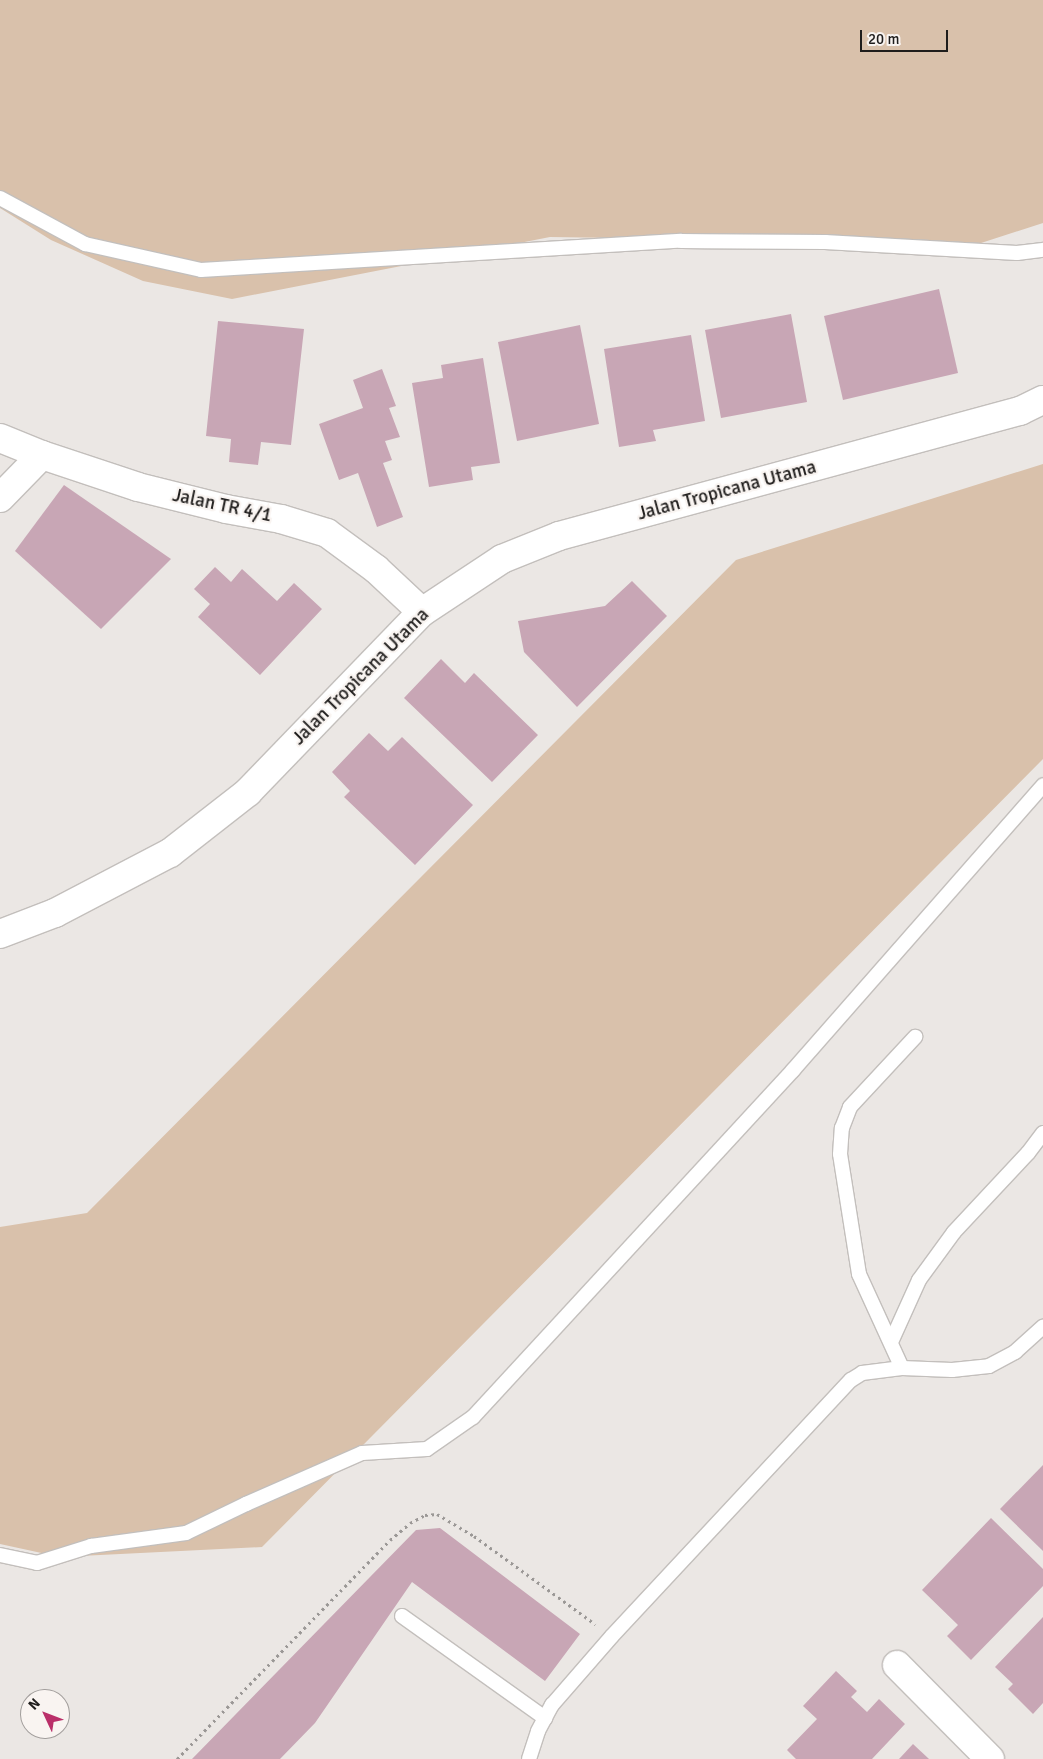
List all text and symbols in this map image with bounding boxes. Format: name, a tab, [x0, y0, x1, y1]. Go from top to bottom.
scale bar	[863, 20, 950, 52]
text: 20 m	[868, 30, 899, 48]
street label: Jalan Tropicana Utama	[635, 456, 819, 526]
street label: Jalan TR 4/1	[170, 484, 274, 528]
street label: Jalan Tropicana Utama	[288, 604, 434, 750]
north arrow	[20, 1689, 70, 1739]
text: N	[25, 1695, 44, 1713]

